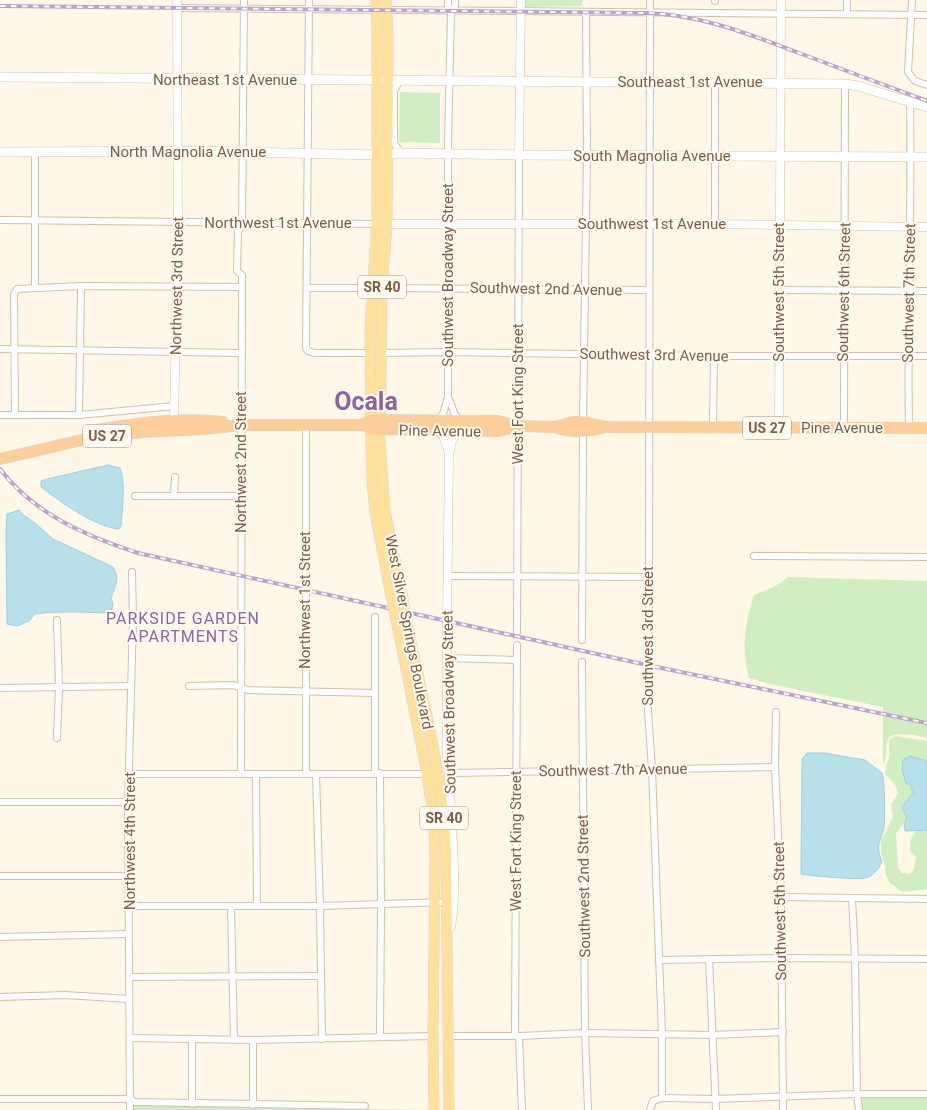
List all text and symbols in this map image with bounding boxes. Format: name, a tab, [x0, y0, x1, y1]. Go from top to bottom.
street label: Northeast 1st Avenue	[153, 71, 297, 89]
street label: Southeast 1st Avenue	[617, 73, 763, 91]
street label: North Magnolia Avenue	[110, 143, 266, 161]
street label: South Magnolia Avenue	[573, 147, 731, 165]
street label: Southwest Broadway Street	[439, 183, 457, 367]
street label: Northwest 1st Avenue	[204, 214, 352, 232]
street label: Southwest 1st Avenue	[578, 215, 726, 233]
street label: Northwest 3rd Street	[167, 216, 187, 355]
street label: Southwest 5th Street	[770, 222, 788, 362]
street label: Southwest 6th Street	[834, 222, 854, 362]
street label: Southwest 7th Street	[899, 223, 919, 363]
road number: SR 40	[358, 276, 406, 298]
street label: Southwest 2nd Avenue	[470, 279, 622, 299]
street label: West Fort King Street	[509, 323, 527, 465]
street label: Southwest 3rd Avenue	[579, 345, 729, 365]
district label: Ocala	[334, 387, 398, 416]
street label: Northwest 2nd Street	[232, 391, 250, 533]
road number: US 27	[743, 416, 791, 439]
street label: Pine Avenue	[801, 419, 883, 437]
street label: Pine Avenue	[399, 421, 481, 441]
road number: US 27	[83, 424, 131, 448]
street label: Northwest 1st Street	[296, 531, 314, 669]
street label: West Silver Springs Boulevard	[381, 533, 437, 731]
street label: Southwest 3rd Street	[639, 566, 657, 706]
district label: PARKSIDE GARDEN APARTMENTS	[106, 609, 260, 646]
street label: Southwest Broadway Street	[438, 610, 460, 794]
street label: Southwest 7th Avenue	[538, 760, 688, 780]
street label: West Fort King Street	[507, 770, 525, 912]
street label: Northwest 4th Street	[121, 772, 139, 910]
road number: SR 40	[420, 806, 468, 830]
street label: Southwest 2nd Street	[574, 814, 594, 958]
street label: Southwest 5th Street	[770, 841, 790, 981]

